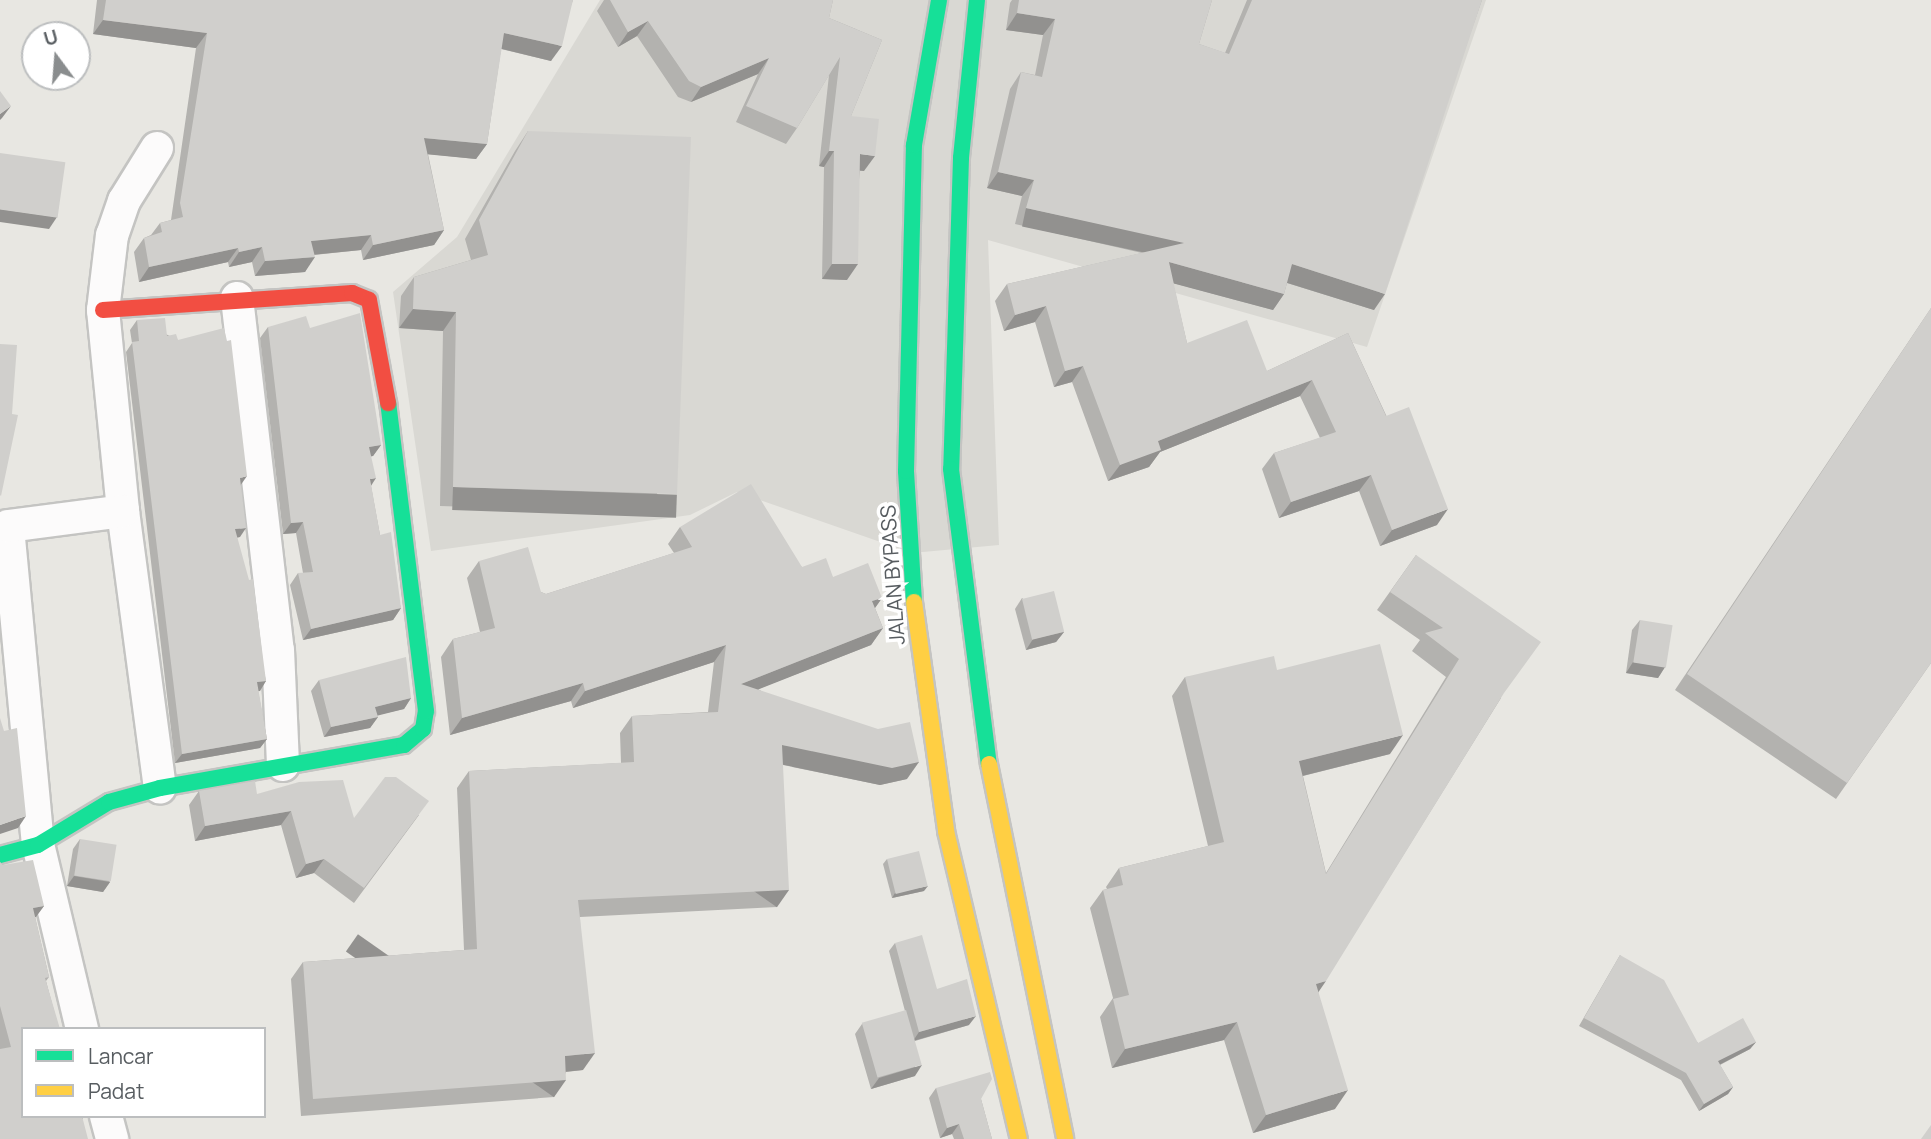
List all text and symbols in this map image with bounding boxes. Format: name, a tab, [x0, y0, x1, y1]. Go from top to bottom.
north arrow	[21, 21, 91, 91]
text: U	[41, 23, 61, 52]
street label: JALAN BYPASS	[875, 504, 909, 646]
legend	[21, 1027, 266, 1118]
text: Lancar	[88, 1042, 154, 1070]
text: Padat	[88, 1077, 144, 1105]

